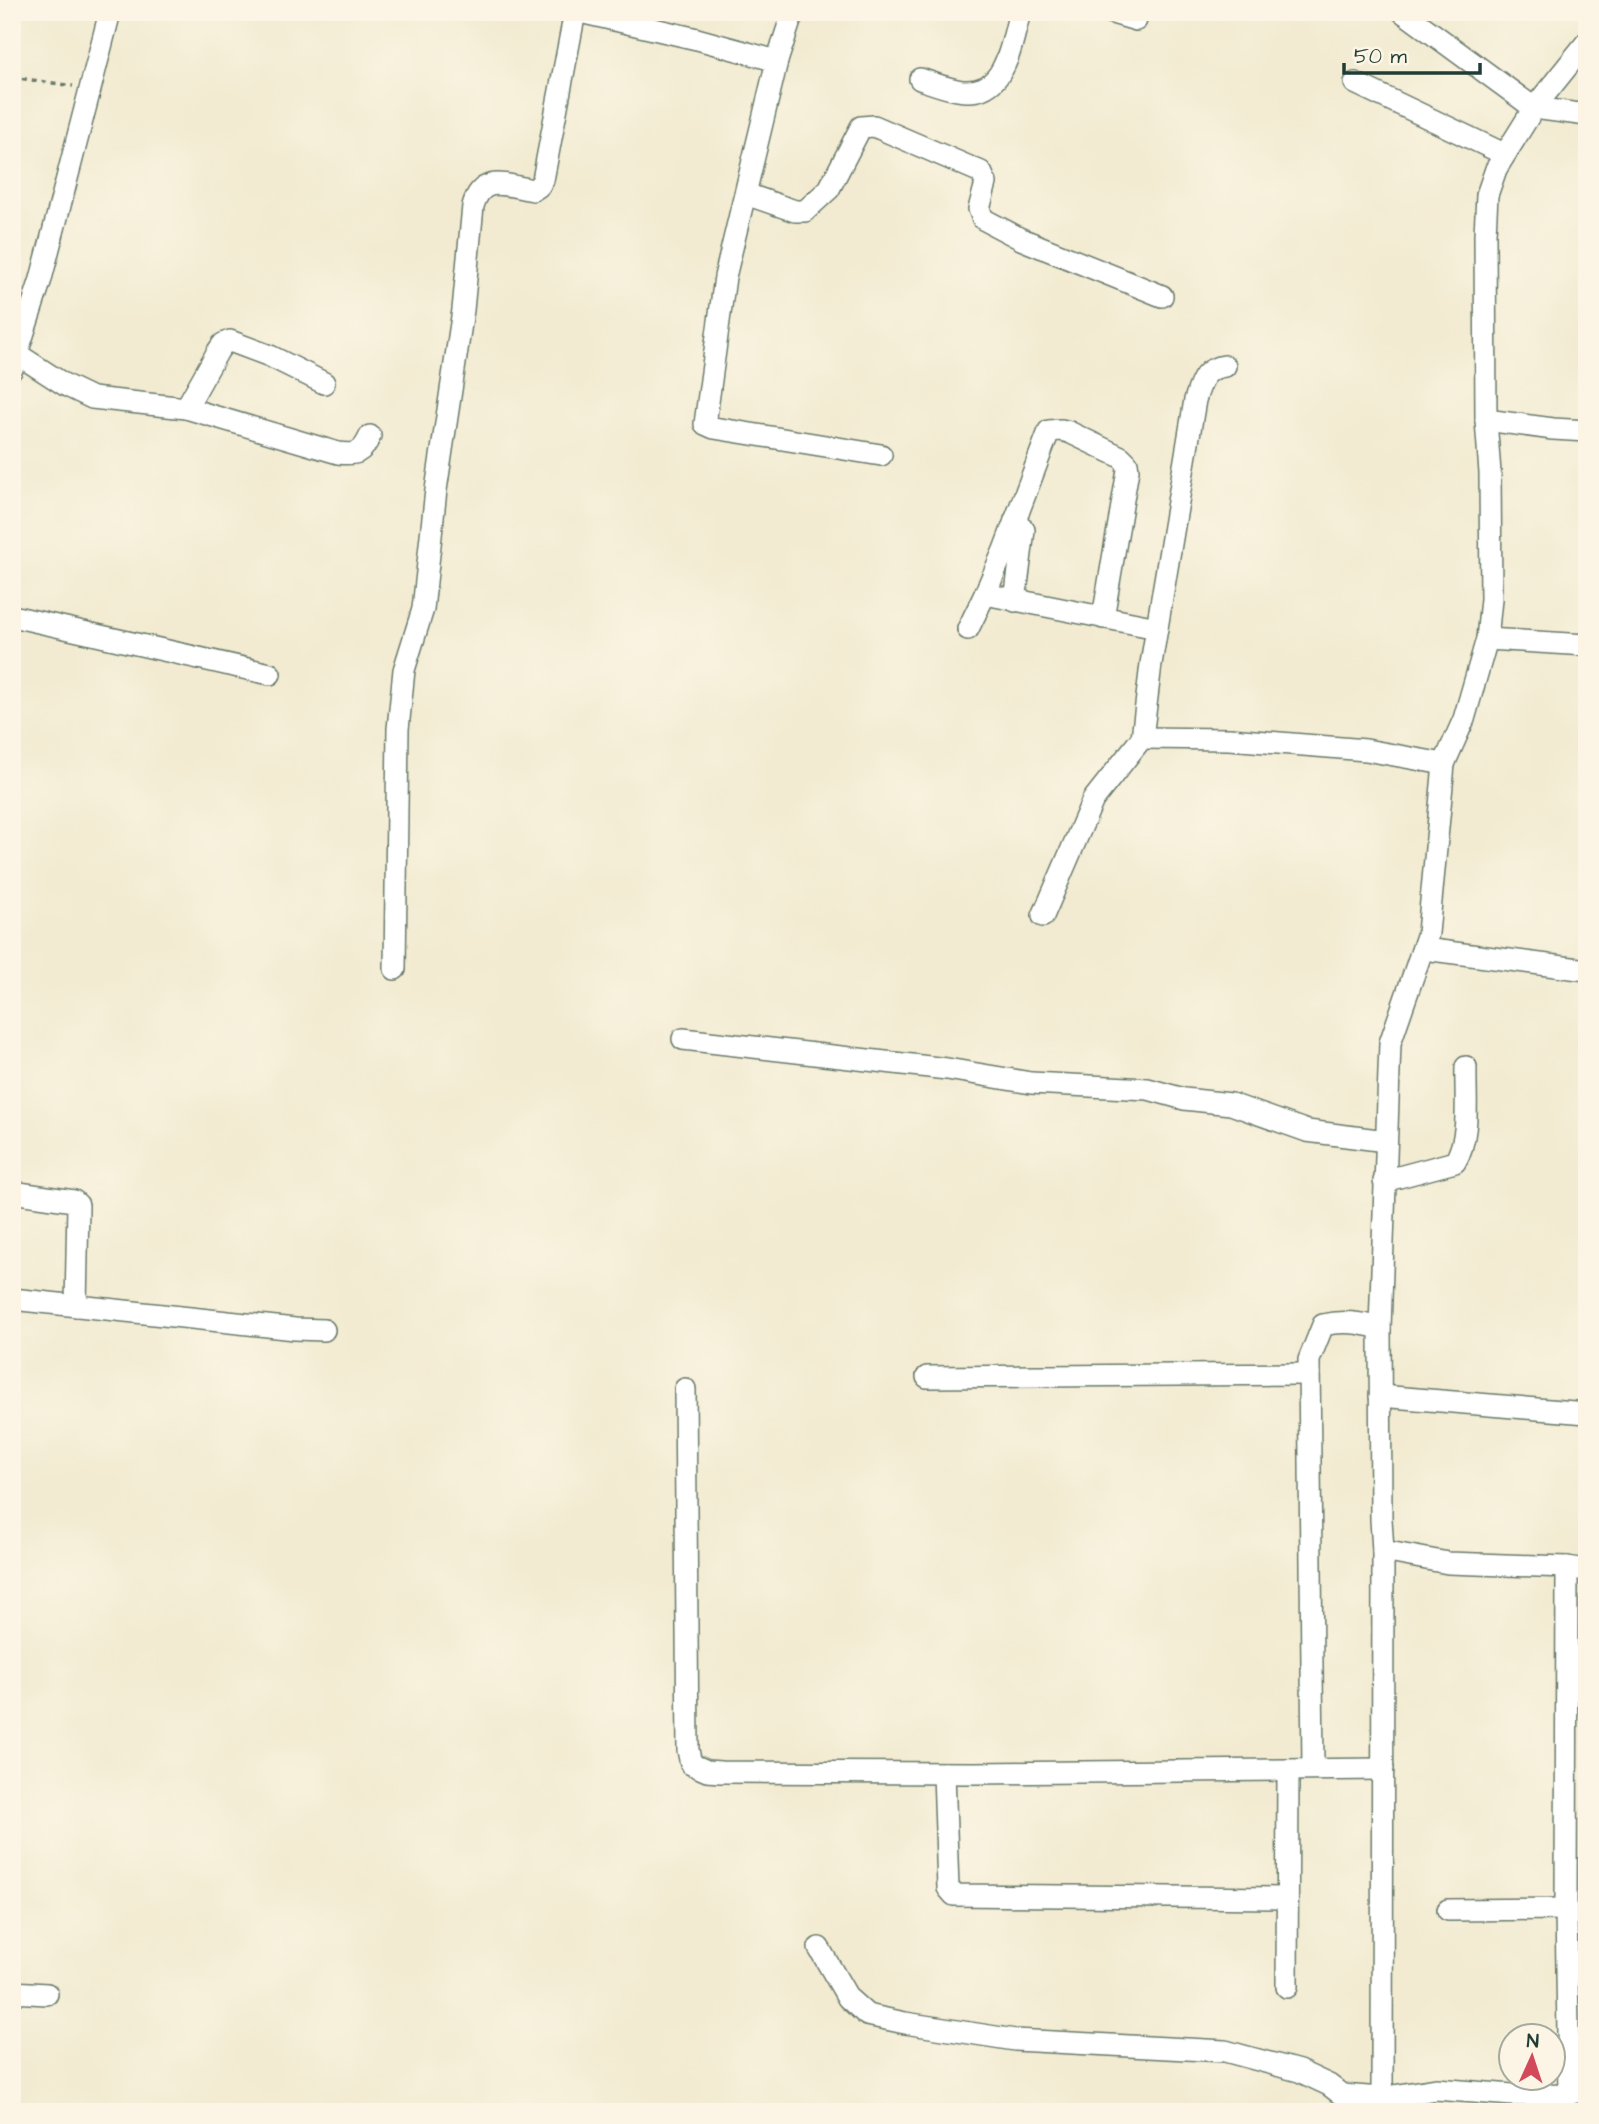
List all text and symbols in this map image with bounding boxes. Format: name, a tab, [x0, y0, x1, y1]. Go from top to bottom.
scale bar	[1344, 32, 1480, 76]
text: 50 m	[1354, 42, 1408, 71]
north arrow	[1498, 2022, 1568, 2092]
text: N	[1526, 2028, 1540, 2055]

